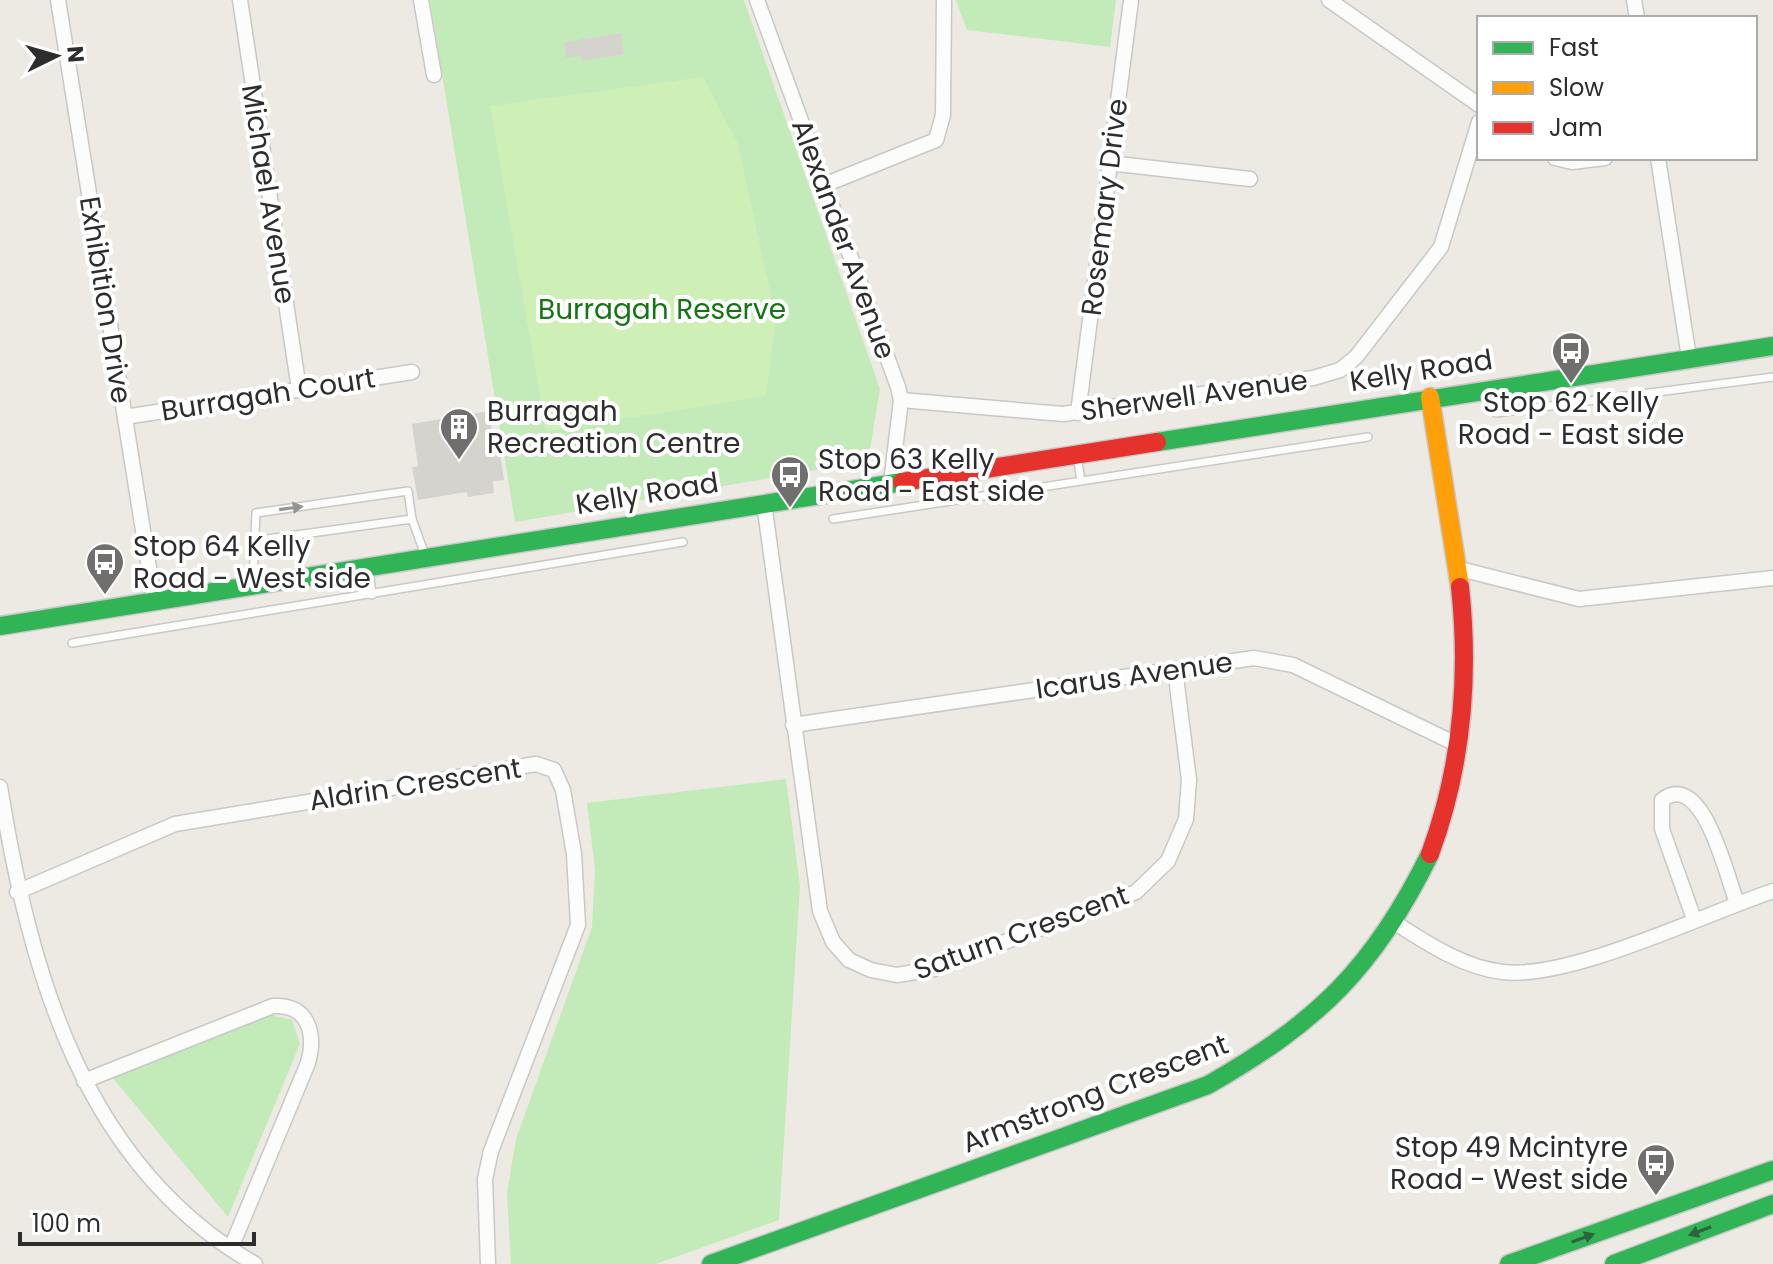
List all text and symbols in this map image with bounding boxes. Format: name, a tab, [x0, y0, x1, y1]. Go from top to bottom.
north arrow	[16, 16, 96, 96]
legend	[1477, 16, 1757, 160]
text: Fast	[1549, 31, 1599, 64]
text: N	[59, 45, 92, 64]
text: Slow	[1549, 71, 1604, 104]
street label: Michael Avenue	[232, 82, 305, 307]
street label: Rosemary Drive	[1072, 96, 1137, 318]
text: Jam	[1549, 111, 1603, 144]
street label: Alexander Avenue	[782, 114, 905, 365]
street label: Exhibition Drive	[70, 194, 141, 406]
park label: Burragah Reserve	[538, 290, 786, 329]
bus stop icon: Stop 62 Kelly Road - East side	[1550, 330, 1592, 385]
street label: Kelly Road	[1347, 340, 1495, 401]
street label: Burragah Court	[158, 358, 378, 431]
street label: Sherwell Avenue	[1078, 360, 1310, 431]
place label: Stop 62 Kelly Road - East side	[1458, 383, 1684, 454]
place label: Burragah Recreation Centre	[487, 392, 740, 463]
building icon: Burragah Recreation Centre	[438, 406, 480, 461]
place label: Stop 63 Kelly Road - East side	[818, 440, 1045, 511]
bus stop icon: Stop 63 Kelly Road - East side	[769, 454, 811, 509]
street label: Kelly Road	[573, 463, 721, 524]
one-way arrow	[279, 501, 304, 514]
place label: Stop 64 Kelly Road - West side	[133, 527, 371, 598]
bus stop icon: Stop 64 Kelly Road - West side	[84, 541, 126, 596]
street label: Icarus Avenue	[1033, 642, 1235, 709]
street label: Aldrin Crescent	[306, 749, 524, 820]
street label: Saturn Crescent	[908, 876, 1134, 989]
street label: Armstrong Crescent	[956, 1025, 1234, 1162]
place label: Stop 49 Mcintyre Road - West side	[1390, 1128, 1628, 1199]
bus stop icon: Stop 49 Mcintyre Road - West side	[1635, 1142, 1677, 1197]
scale bar	[20, 1196, 254, 1246]
text: 100 m	[32, 1207, 101, 1240]
one-way arrow	[1688, 1225, 1712, 1238]
one-way arrow	[1571, 1231, 1595, 1244]

